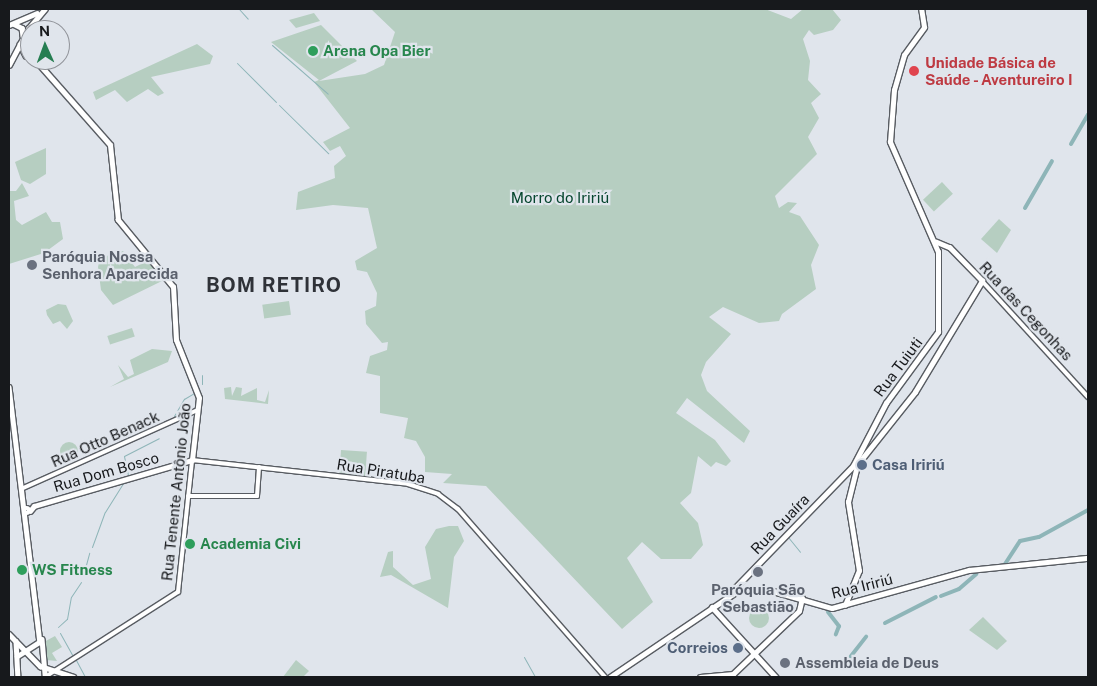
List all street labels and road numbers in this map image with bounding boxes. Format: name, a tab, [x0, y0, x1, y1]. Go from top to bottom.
street label: Rua das Cegonhas	[976, 258, 1076, 364]
street label: Rua Tuiuti	[870, 334, 926, 400]
street label: Rua Tenente Antônio João	[158, 402, 194, 582]
street label: Rua Otto Benack	[48, 407, 162, 471]
street label: Rua Dom Bosco	[51, 448, 161, 496]
street label: Rua Piratuba	[335, 455, 427, 487]
street label: Rua Guaíra	[747, 490, 813, 558]
street label: Rua Iririú	[829, 570, 895, 602]

